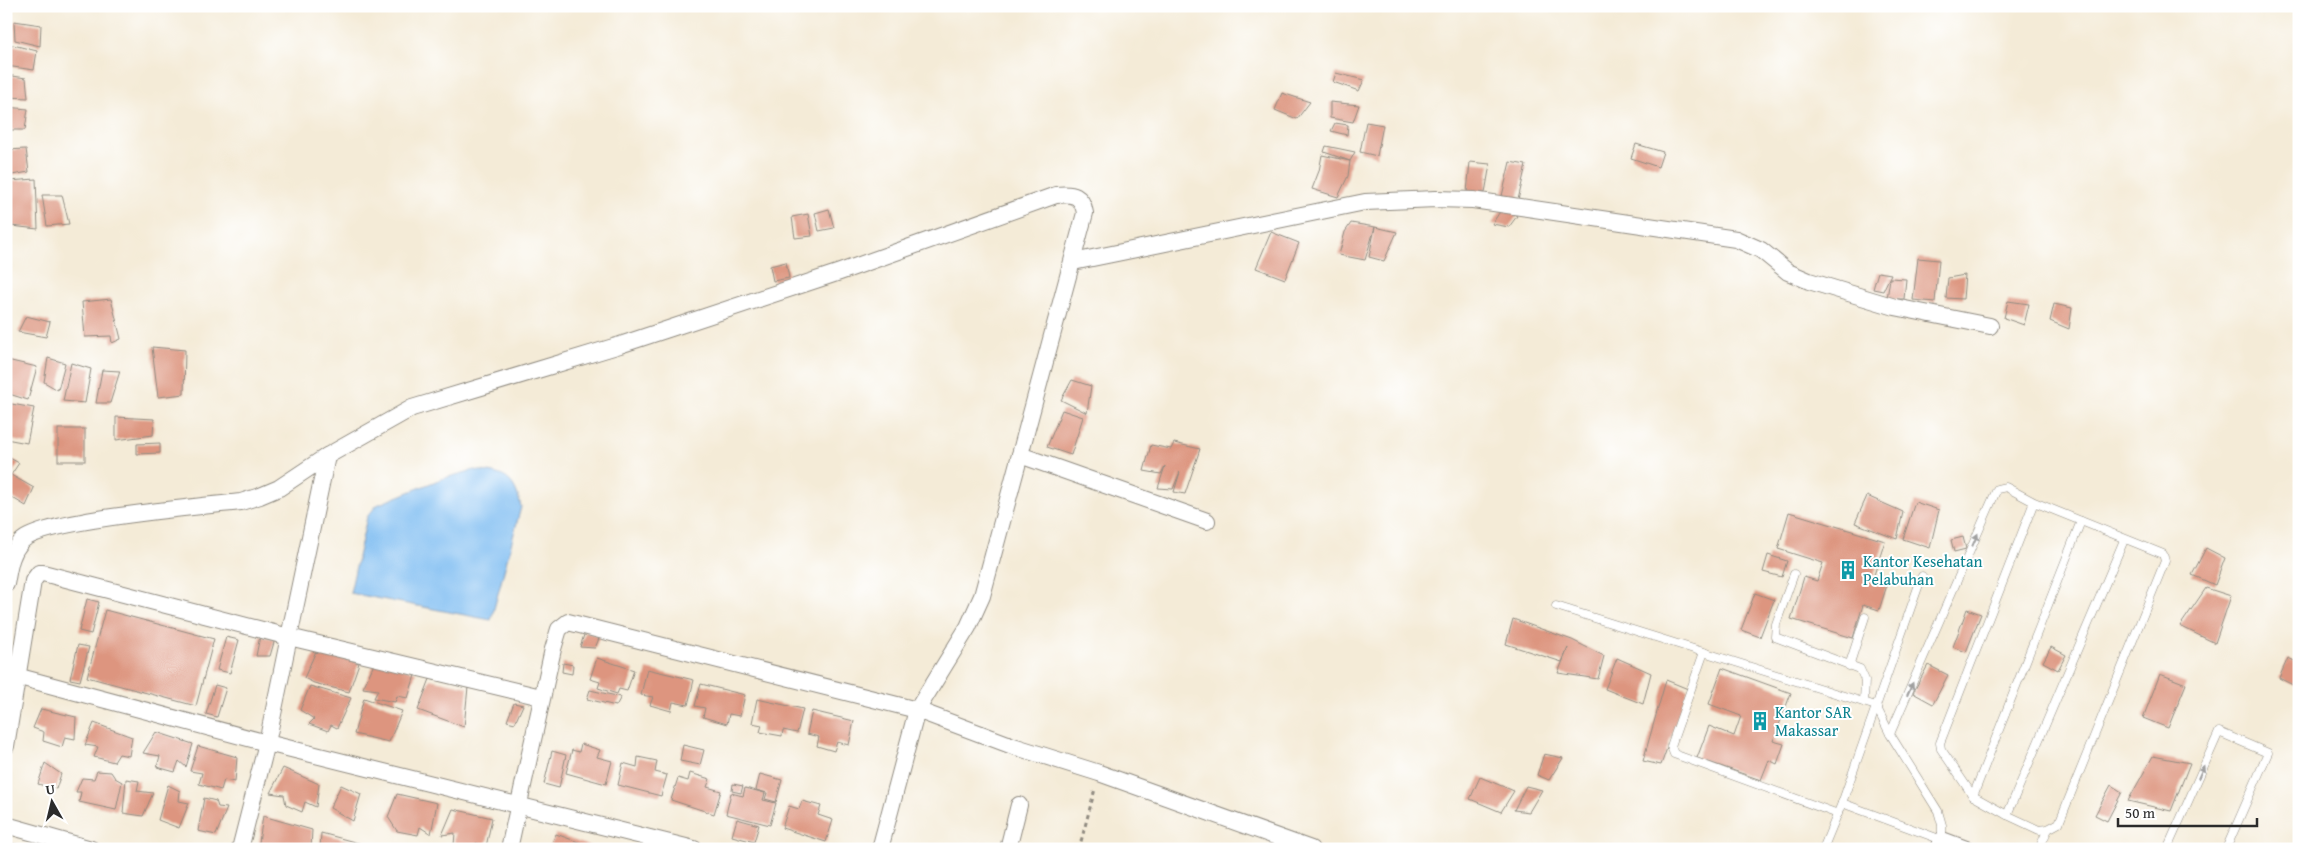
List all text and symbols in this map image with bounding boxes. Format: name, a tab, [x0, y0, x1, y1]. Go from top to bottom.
one-way arrow	[1971, 533, 1979, 547]
place label: Kantor Kesehatan Pelabuhan	[1863, 549, 1983, 591]
building icon: Kantor Kesehatan Pelabuhan	[1837, 559, 1859, 581]
one-way arrow	[1906, 682, 1914, 696]
place label: Kantor SAR Makassar	[1775, 700, 1852, 742]
building icon: Kantor SAR Makassar	[1749, 710, 1771, 732]
one-way arrow	[2197, 765, 2205, 779]
north arrow	[28, 778, 78, 828]
text: U	[44, 778, 57, 800]
scale bar	[2118, 795, 2256, 827]
text: 50 m	[2125, 802, 2156, 823]

